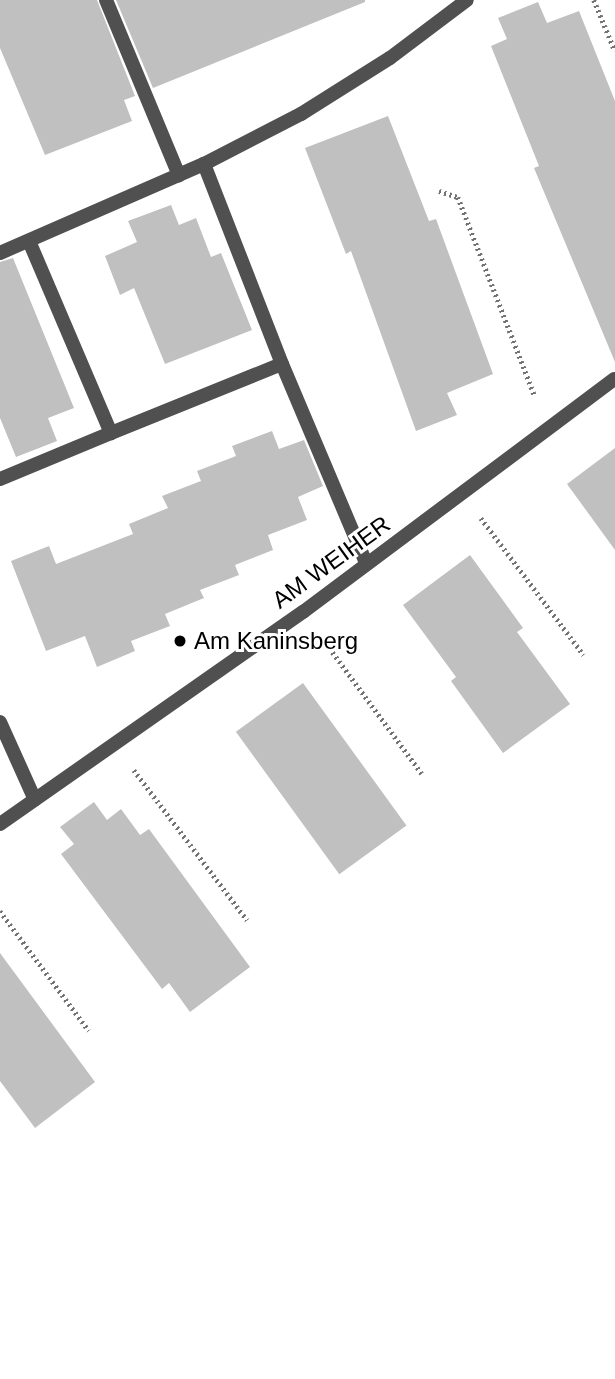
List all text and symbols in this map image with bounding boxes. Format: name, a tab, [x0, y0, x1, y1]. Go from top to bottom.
street label: AM WEIHER	[266, 510, 396, 614]
place label: Am Kaninsberg	[194, 627, 358, 655]
marker: Am Kaninsberg	[172, 633, 188, 649]

